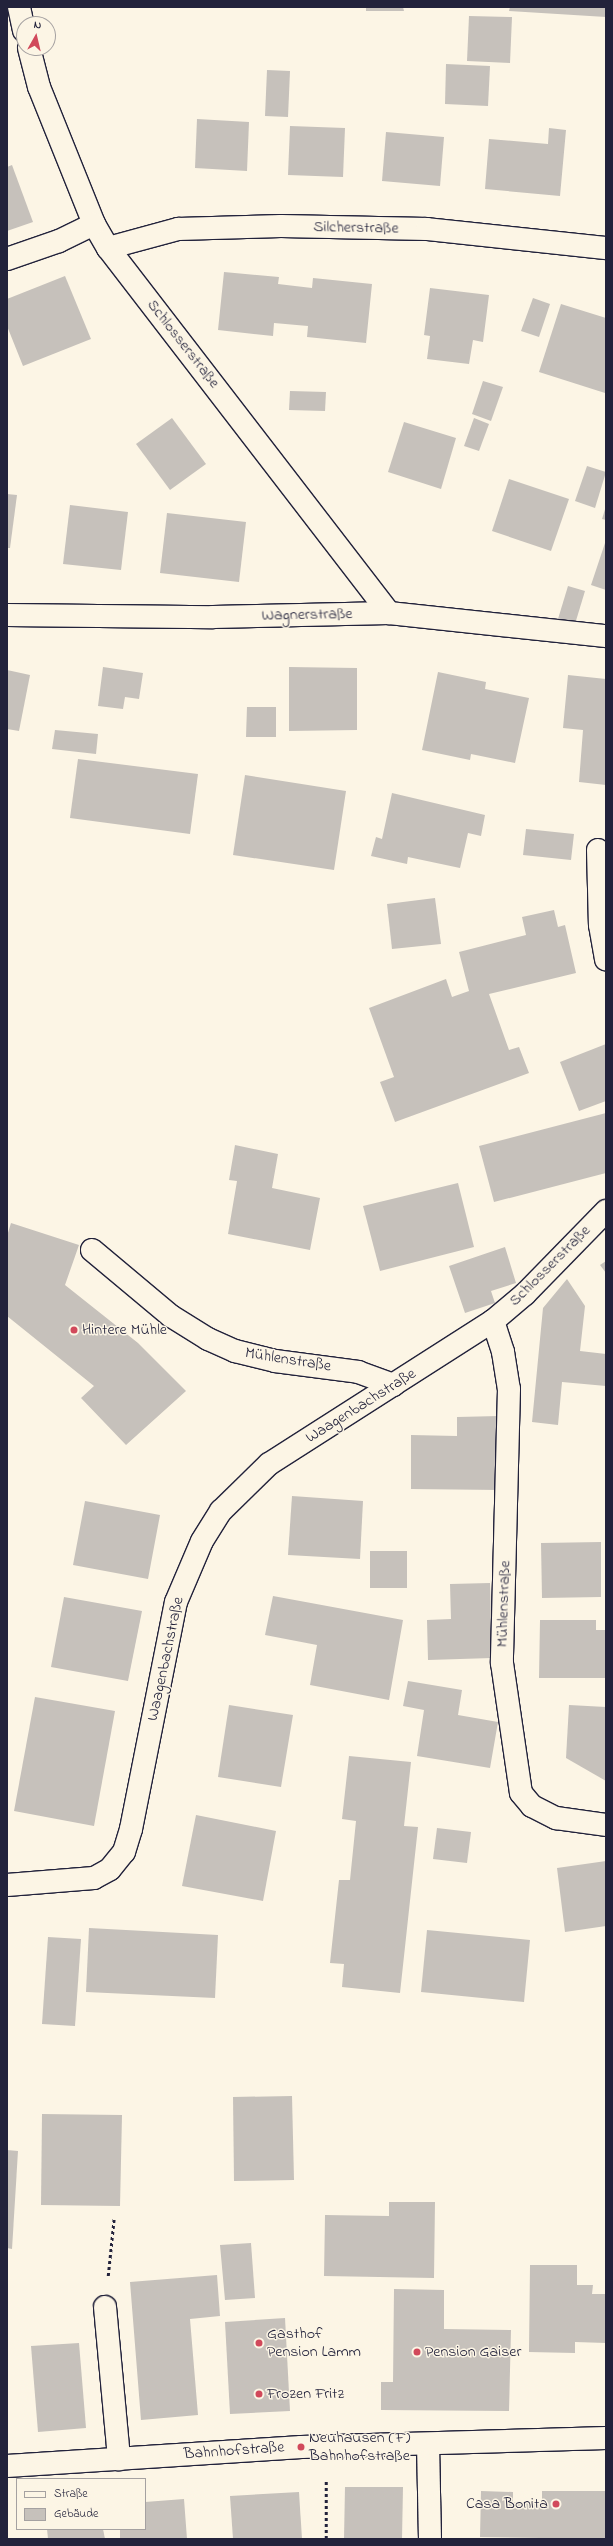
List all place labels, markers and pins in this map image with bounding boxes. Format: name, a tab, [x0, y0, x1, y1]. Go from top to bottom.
place label: Hintere Mühle	[82, 1320, 167, 1340]
marker: Hintere Mühle	[69, 1325, 79, 1335]
place label: Gasthof Pension Lamm	[267, 2324, 361, 2362]
marker: Gasthof Pension Lamm	[254, 2338, 264, 2348]
place label: Pension Gaiser	[425, 2342, 521, 2362]
marker: Pension Gaiser	[412, 2347, 422, 2357]
place label: Frozen Fritz	[267, 2384, 344, 2404]
marker: Frozen Fritz	[254, 2389, 264, 2399]
place label: Neuhausen (F) Bahnhofstraße	[309, 2428, 410, 2466]
marker: Neuhausen (F) Bahnhofstraße	[296, 2442, 306, 2452]
place label: Casa Bonita	[466, 2494, 548, 2514]
marker: Casa Bonita	[551, 2499, 561, 2509]

